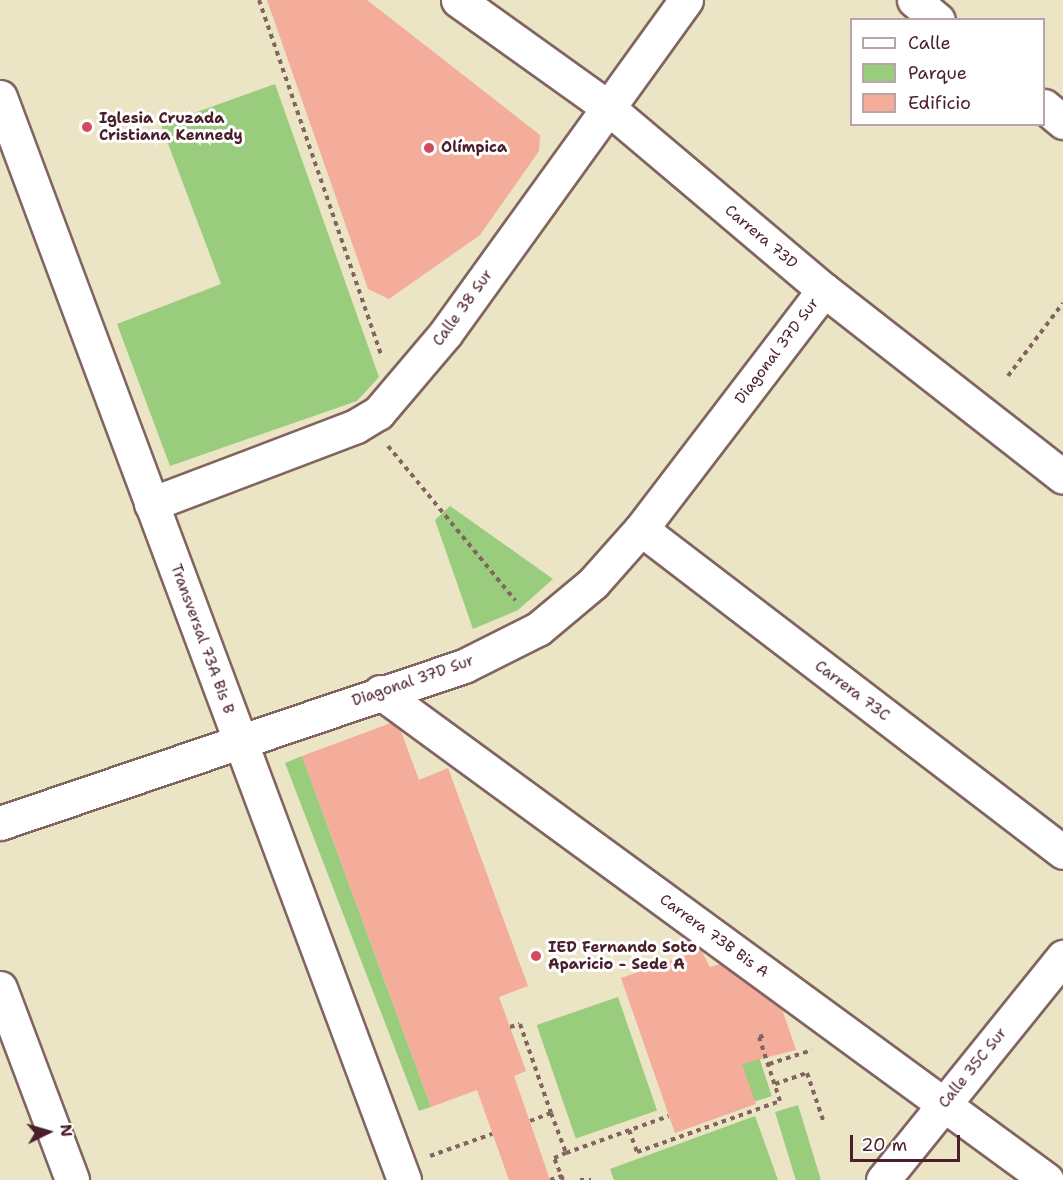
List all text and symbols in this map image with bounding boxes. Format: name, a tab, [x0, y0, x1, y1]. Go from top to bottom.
legend	[850, 18, 1045, 126]
text: Calle	[908, 31, 951, 55]
text: Parque	[908, 61, 967, 85]
text: Edificio	[908, 91, 971, 115]
place label: Iglesia Cruzada Cristiana Kennedy	[99, 109, 243, 144]
marker: Iglesia Cruzada Cristiana Kennedy	[80, 120, 94, 134]
place label: Olímpica	[441, 139, 507, 157]
marker: Olímpica	[422, 141, 436, 155]
street label: Carrera 73D	[721, 201, 801, 273]
street label: Calle 38 Sur	[429, 266, 497, 350]
street label: Diagonal 37D Sur	[731, 295, 823, 407]
street label: Transversal 73A Bis B	[167, 562, 237, 716]
street label: Diagonal 37D Sur	[350, 652, 476, 710]
street label: Carrera 73C	[811, 657, 893, 725]
street label: Carrera 73B Bis A	[656, 891, 772, 981]
place label: IED Fernando Soto Aparicio - Sede A	[548, 938, 697, 973]
marker: IED Fernando Soto Aparicio - Sede A	[529, 949, 543, 963]
street label: Calle 35C Sur	[935, 1024, 1011, 1112]
north arrow	[18, 1102, 78, 1162]
text: N	[55, 1123, 77, 1138]
scale bar	[853, 1123, 962, 1161]
text: 20 m	[861, 1133, 907, 1157]

